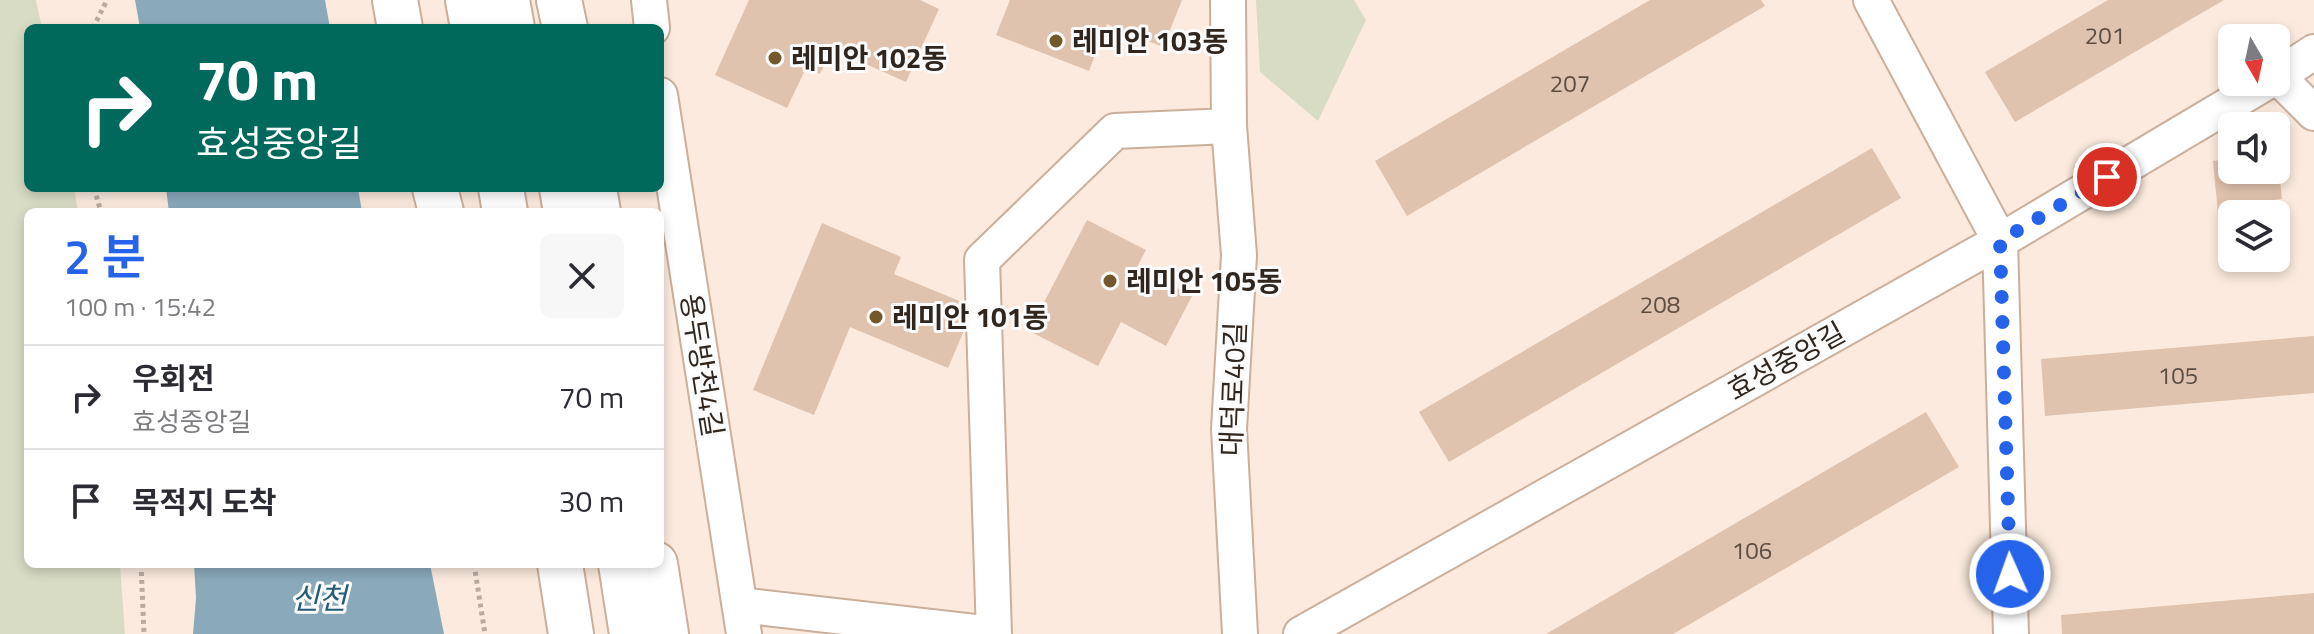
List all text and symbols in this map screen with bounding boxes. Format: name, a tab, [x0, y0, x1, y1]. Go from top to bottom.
house number: 201	[2085, 17, 2125, 53]
place label: 레미안 103동	[1072, 19, 1228, 62]
north arrow	[2218, 24, 2290, 96]
map controls	[2218, 24, 2290, 272]
marker: 레미안 103동	[1047, 32, 1065, 50]
place label: 레미안 102동	[791, 36, 947, 79]
text: 70 m	[196, 37, 318, 122]
marker: 레미안 102동	[766, 49, 784, 67]
icon: right	[64, 56, 168, 160]
house number: 207	[1550, 65, 1590, 101]
button: sound	[2218, 112, 2290, 184]
text: 효성중앙길	[196, 115, 362, 170]
pin	[2073, 143, 2141, 211]
icon: arrive	[2085, 155, 2129, 199]
button: layers	[2218, 200, 2290, 272]
text: 2 분	[64, 220, 146, 293]
button: close	[540, 234, 624, 318]
place label: 레미안 105동	[1126, 259, 1282, 302]
marker: 레미안 105동	[1101, 272, 1119, 290]
house number: 208	[1640, 286, 1680, 322]
text: 100 m · 15:42	[64, 287, 216, 326]
street label: 용두방천4길	[670, 290, 735, 440]
place label: 레미안 101동	[892, 295, 1048, 338]
marker: 레미안 101동	[867, 308, 885, 326]
street label: 효성중앙길	[1719, 311, 1853, 411]
street label: 대덕로40길	[1209, 321, 1256, 457]
text: 우회전	[132, 355, 215, 401]
house number: 105	[2158, 357, 2198, 393]
text: 70 m	[559, 374, 624, 420]
icon: right	[64, 375, 108, 419]
text: 효성중앙길	[132, 402, 252, 441]
text: 30 m	[559, 478, 624, 524]
icon: arrive	[64, 479, 108, 523]
text: 목적지 도착	[132, 479, 277, 525]
house number: 106	[1732, 532, 1772, 568]
position arrow	[1968, 532, 2052, 616]
water label: 신천	[291, 575, 350, 621]

